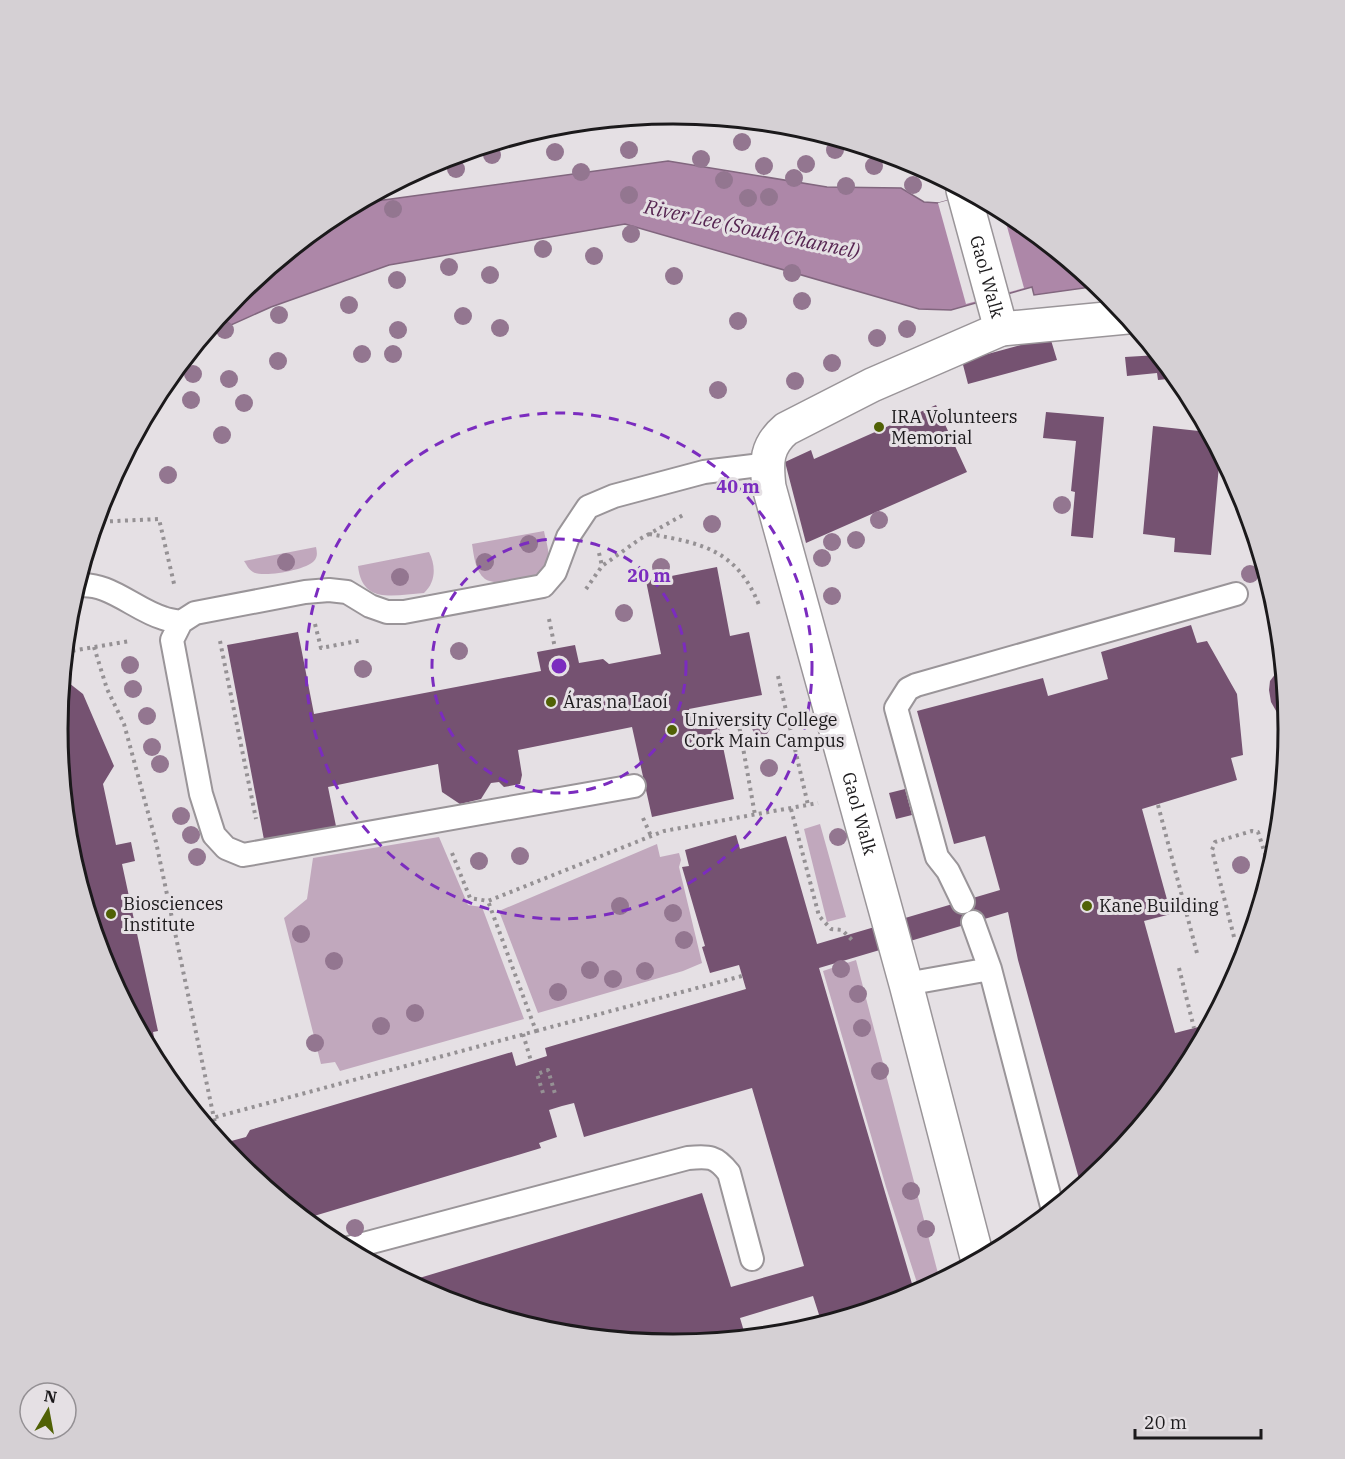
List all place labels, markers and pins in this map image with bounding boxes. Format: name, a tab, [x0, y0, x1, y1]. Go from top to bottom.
place label: IRA Volunteers Memorial	[891, 405, 1018, 449]
marker: IRA Volunteers Memorial	[872, 420, 886, 434]
centre of rings	[549, 656, 569, 676]
place label: Áras na Laoí	[563, 690, 668, 713]
marker: Áras na Laoí	[544, 695, 558, 709]
place label: University College Cork Main Campus	[684, 708, 845, 752]
marker: University College Cork Main Campus	[665, 723, 679, 737]
place label: Biosciences Institute	[123, 892, 223, 936]
place label: Kane Building	[1099, 894, 1219, 917]
marker: Kane Building	[1080, 899, 1094, 913]
marker: Biosciences Institute	[104, 907, 118, 921]

